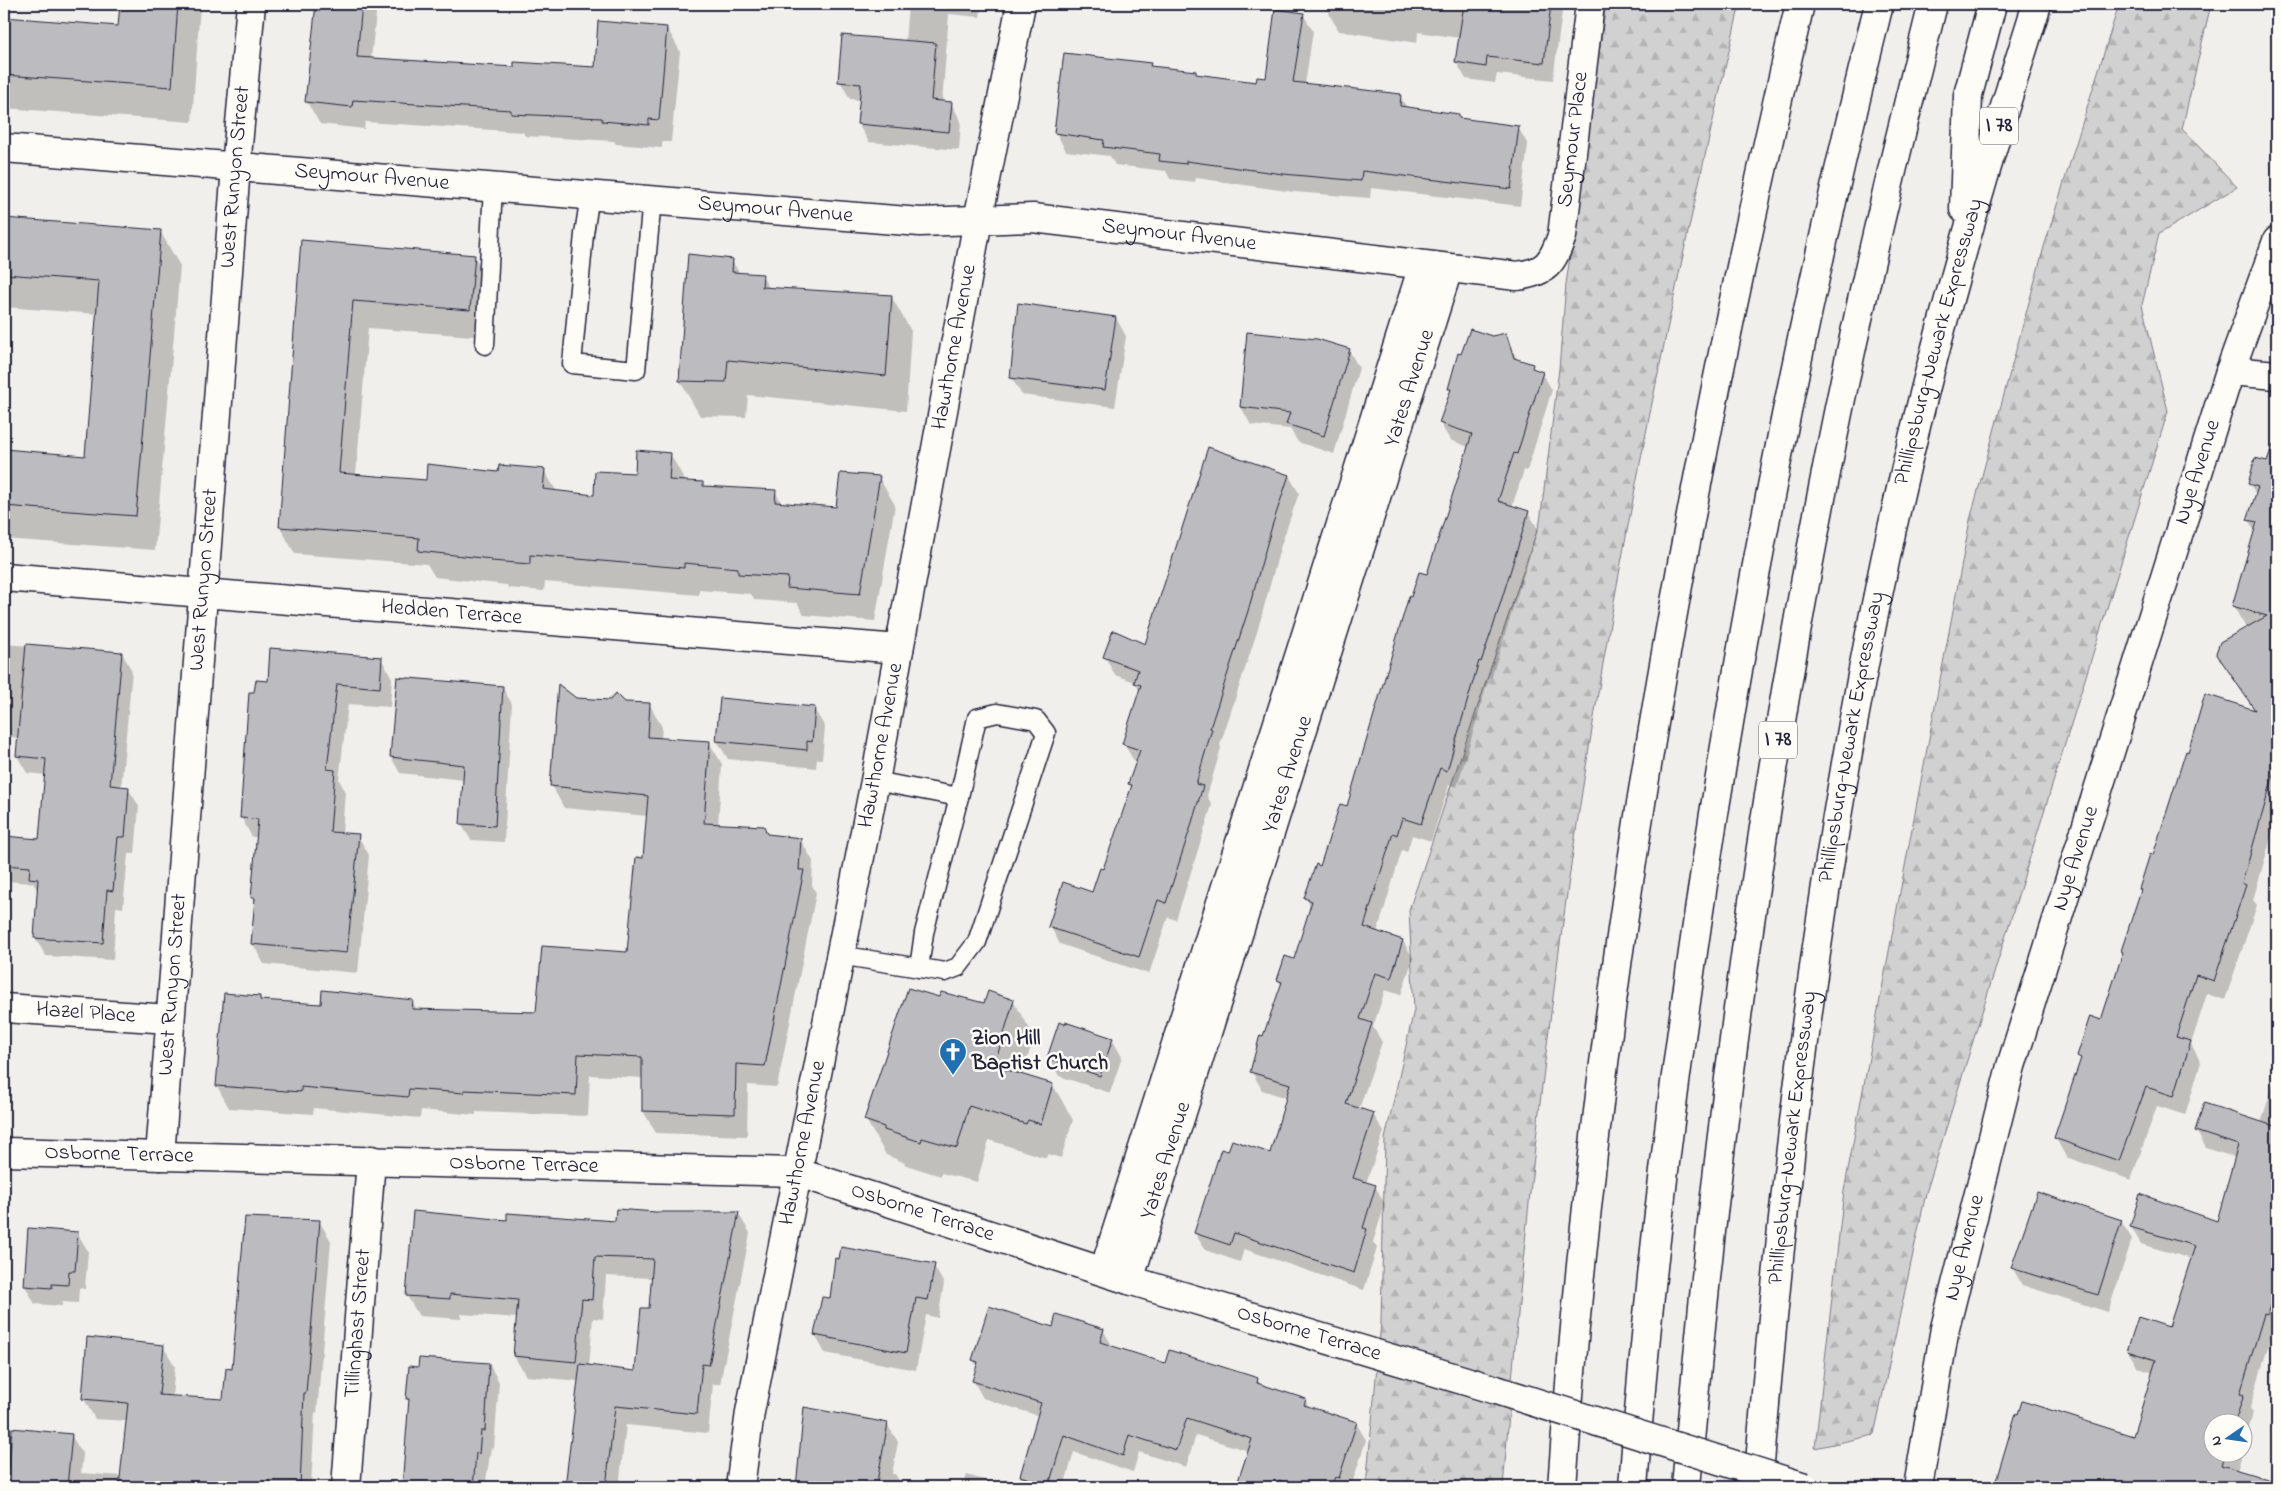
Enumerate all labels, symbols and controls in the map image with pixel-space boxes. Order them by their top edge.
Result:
street label: Seymour Place [1550,70,1598,209]
street label: West Runyon Street [212,84,259,269]
road number: I 78 [1980,108,2018,144]
street label: Seymour Avenue [293,156,451,200]
street label: Seymour Avenue [697,188,854,233]
street label: Phillipsburg-Newark Expressway [1886,195,1994,489]
street label: Seymour Avenue [1100,210,1258,261]
street label: Hawthorne Avenue [924,262,986,432]
street label: Yates Avenue [1377,325,1444,451]
street label: Nye Avenue [2167,416,2230,529]
street label: West Runyon Street [181,487,227,672]
street label: Phillipsburg-Newark Expressway [1811,589,1895,885]
street label: Hedden Terrace [380,591,523,635]
street label: Hawthorne Avenue [850,660,912,831]
street label: Yates Avenue [1255,712,1322,837]
road number: I 78 [1759,722,1797,758]
street label: Nye Avenue [2045,802,2108,915]
street label: West Runyon Street [150,892,196,1077]
street label: Phillipsburg-Newark Expressway [1760,989,1828,1286]
street label: Hazel Place [35,994,137,1033]
place label: Zion Hill Baptist Church [971,1023,1108,1080]
church icon: Zion Hill Baptist Church [938,1037,968,1076]
street label: Hawthorne Avenue [771,1058,835,1228]
street label: Yates Avenue [1133,1098,1200,1224]
street label: Osborne Terrace [44,1137,194,1173]
street label: Osborne Terrace [449,1147,599,1183]
street label: Osborne Terrace [846,1175,998,1251]
street label: Nye Avenue [1936,1191,1994,1304]
street label: Tillinghast Street [337,1247,380,1399]
street label: Osborne Terrace [1233,1297,1385,1371]
north arrow [2204,1414,2254,1464]
text: N [2206,1434,2228,1448]

